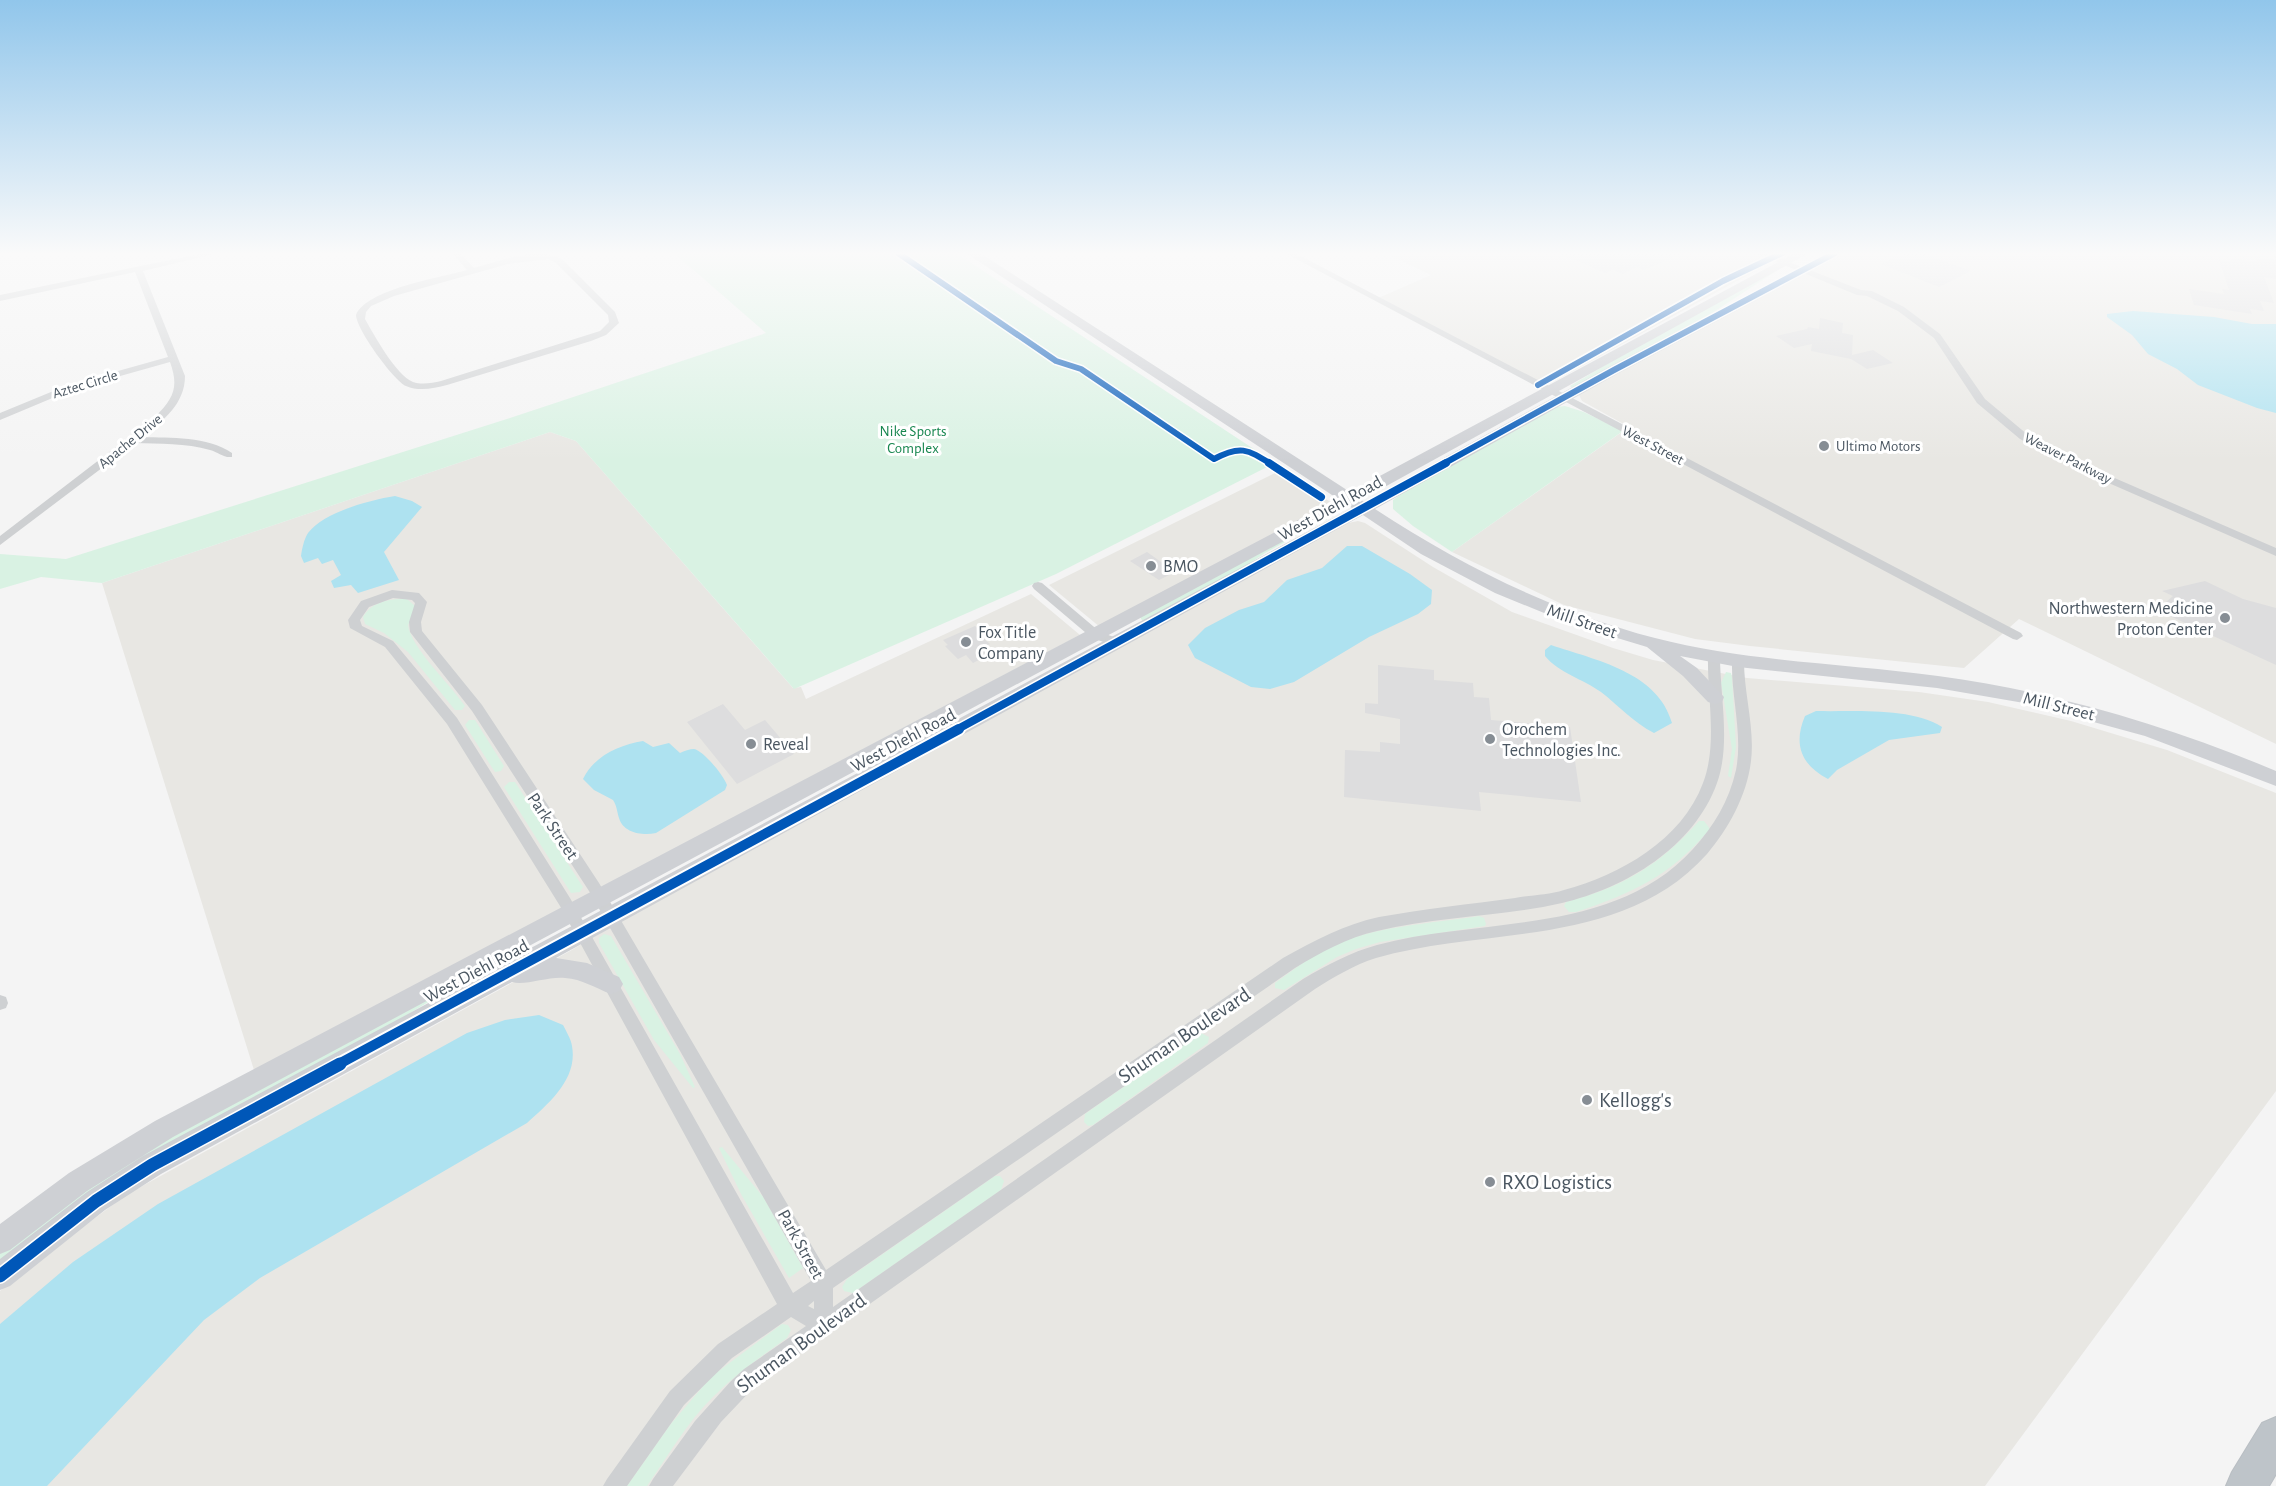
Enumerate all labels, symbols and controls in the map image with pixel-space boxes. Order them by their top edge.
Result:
street label: Aztec Circle [51,367,120,401]
street label: Apache Drive [96,411,165,471]
street label: West Street [1619,423,1686,468]
park label: Nike Sports Complex [880,424,946,456]
street label: Weaver Parkway [2022,430,2114,487]
marker: Ultimo Motors [1817,439,1831,453]
place label: Ultimo Motors [1836,439,1920,454]
street label: West Diehl Road [1275,473,1385,545]
place label: BMO [1163,558,1198,576]
marker: BMO [1144,559,1158,573]
place label: Northwestern Medicine Proton Center [2048,600,2213,639]
street label: Mill Street [1544,602,1619,642]
marker: Northwestern Medicine Proton Center [2218,611,2232,625]
place label: Fox Title Company [978,624,1044,663]
marker: Fox Title Company [959,635,973,649]
street label: Mill Street [2021,689,2096,725]
street label: West Diehl Road [848,706,959,776]
place label: Orochem Technologies Inc. [1502,721,1621,760]
marker: Orochem Technologies Inc. [1483,732,1497,746]
place label: Reveal [763,736,809,754]
marker: Reveal [744,737,758,751]
street label: Park Street [523,790,581,863]
street label: West Diehl Road [421,937,532,1007]
street label: Shuman Boulevard [1114,983,1254,1087]
place label: Kellogg's [1599,1090,1672,1111]
marker: Kellogg's [1580,1093,1594,1107]
place label: RXO Logistics [1502,1172,1612,1193]
marker: RXO Logistics [1483,1175,1497,1189]
street label: Park Street [774,1207,827,1282]
street label: Shuman Boulevard [733,1289,870,1397]

